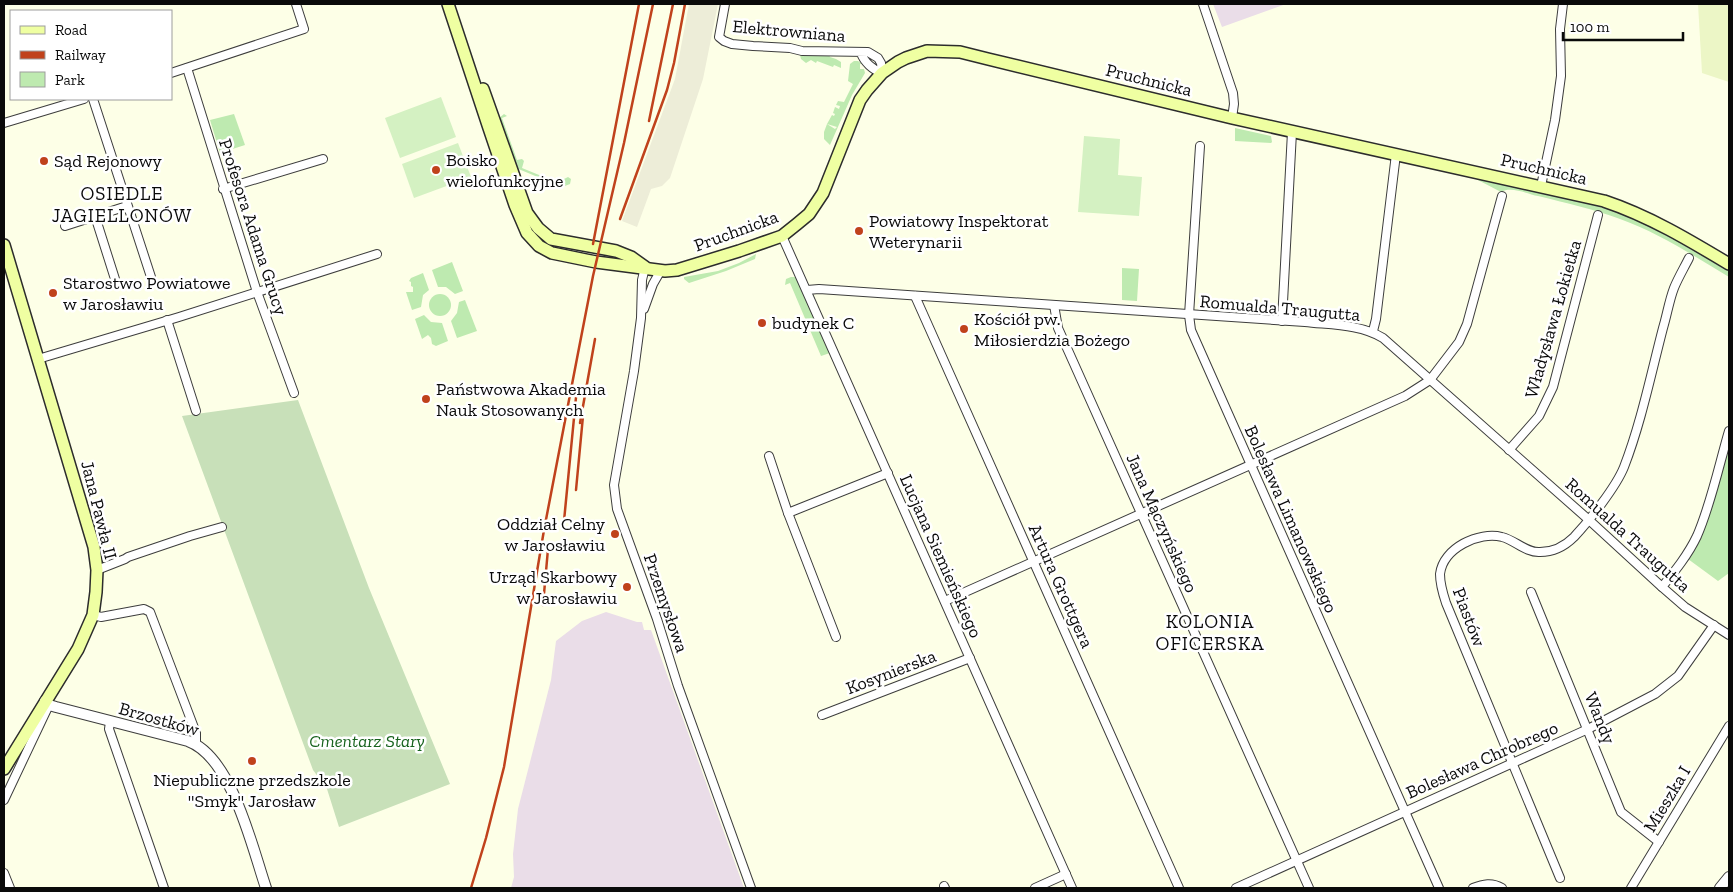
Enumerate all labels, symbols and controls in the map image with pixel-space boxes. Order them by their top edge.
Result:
legend [10,10,172,100]
scale bar [1563,10,1683,42]
street label: Elektrowniana [732,15,847,47]
text: 100 m [1570,18,1609,36]
text: Road [55,21,88,39]
text: Railway [55,46,106,64]
street label: Pruchnicka [1104,59,1195,101]
text: Park [55,71,85,89]
street label: Profesora Adama Grucy [214,136,292,319]
street label: Pruchnicka [1499,148,1590,190]
place label: Boisko wielofunkcyjne [446,149,563,192]
place label: Sąd Rejonowy [54,150,163,172]
marker: Sąd Rejonowy [38,155,50,167]
marker: Boisko wielofunkcyjne [430,164,442,176]
district label: OSIEDLE JAGIELLONÓW [52,182,192,227]
street label: Pruchnicka [691,205,781,256]
place label: Powiatowy Inspektorat Weterynarii [869,210,1049,253]
marker: Powiatowy Inspektorat Weterynarii [853,225,865,237]
street label: Władysława Łokietka [1520,237,1586,401]
place label: Starostwo Powiatowe w Jarosławiu [63,272,231,315]
marker: Starostwo Powiatowe w Jarosławiu [47,287,59,299]
street label: Romualda Traugutta [1199,290,1361,326]
place label: Kościół pw. Miłosierdzia Bożego [974,308,1130,351]
place label: budynek C [771,312,854,334]
marker: budynek C [756,317,768,329]
marker: Kościół pw. Miłosierdzia Bożego [958,323,970,335]
place label: Państwowa Akademia Nauk Stosowanych [436,378,606,421]
marker: Państwowa Akademia Nauk Stosowanych [420,393,432,405]
street label: Bolesława Limanowskiego [1240,422,1342,616]
street label: Jana Mączyńskiego [1121,450,1203,596]
street label: Jana Pawła II [76,458,122,562]
street label: Lucjana Siemieńskiego [895,471,987,641]
street label: Romualda Traugutta [1561,473,1695,597]
place label: Oddział Celny w Jarosławiu [497,513,606,556]
street label: Artura Grottgera [1024,521,1098,652]
marker: Oddział Celny w Jarosławiu [609,528,621,540]
street label: Przemysłowa [639,551,693,656]
place label: Urząd Skarbowy w Jarosławiu [489,566,618,609]
marker: Urząd Skarbowy w Jarosławiu [621,581,633,593]
street label: Piastów [1448,584,1490,650]
district label: KOLONIA OFICERSKA [1156,610,1264,655]
street label: Kosynierska [843,645,939,699]
street label: Wandy [1580,689,1621,748]
street label: Brzostków [116,697,202,741]
street label: Bolesława Chrobrego [1402,717,1562,803]
park label: Cmentarz Stary [309,730,425,752]
marker: Niepubliczne przedszkole "Smyk" Jarosław [246,755,258,767]
street label: Mieszka I [1639,762,1695,836]
place label: Niepubliczne przedszkole "Smyk" Jarosław [153,769,351,812]

